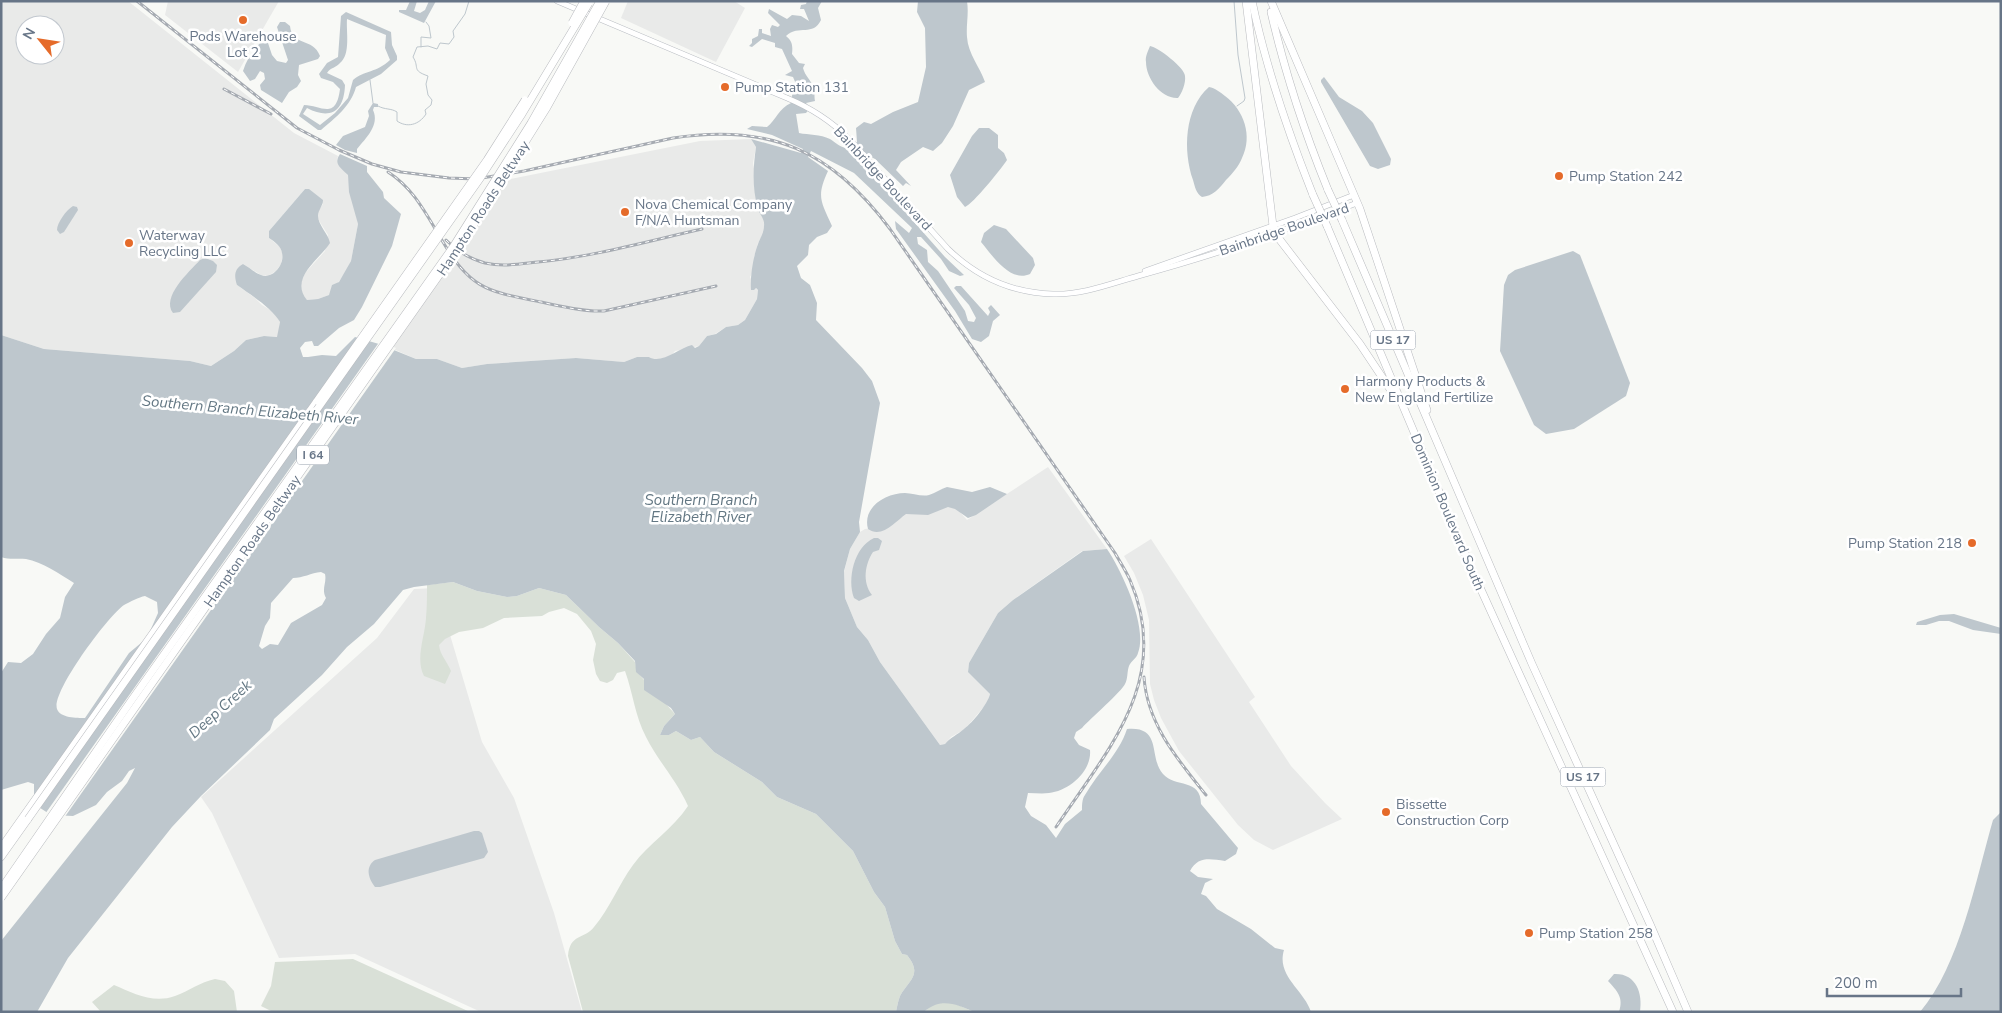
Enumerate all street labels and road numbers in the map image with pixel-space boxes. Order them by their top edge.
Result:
street label: Bainbridge Boulevard [829,122,936,235]
street label: Hampton Roads Beltway [433,136,535,279]
street label: Bainbridge Boulevard [1217,198,1352,261]
road number: US 17 [1370,330,1416,350]
street label: Dominion Boulevard South [1406,431,1489,594]
road number: I 64 [297,446,329,464]
street label: Hampton Roads Beltway [200,471,306,611]
road number: US 17 [1560,768,1606,786]

